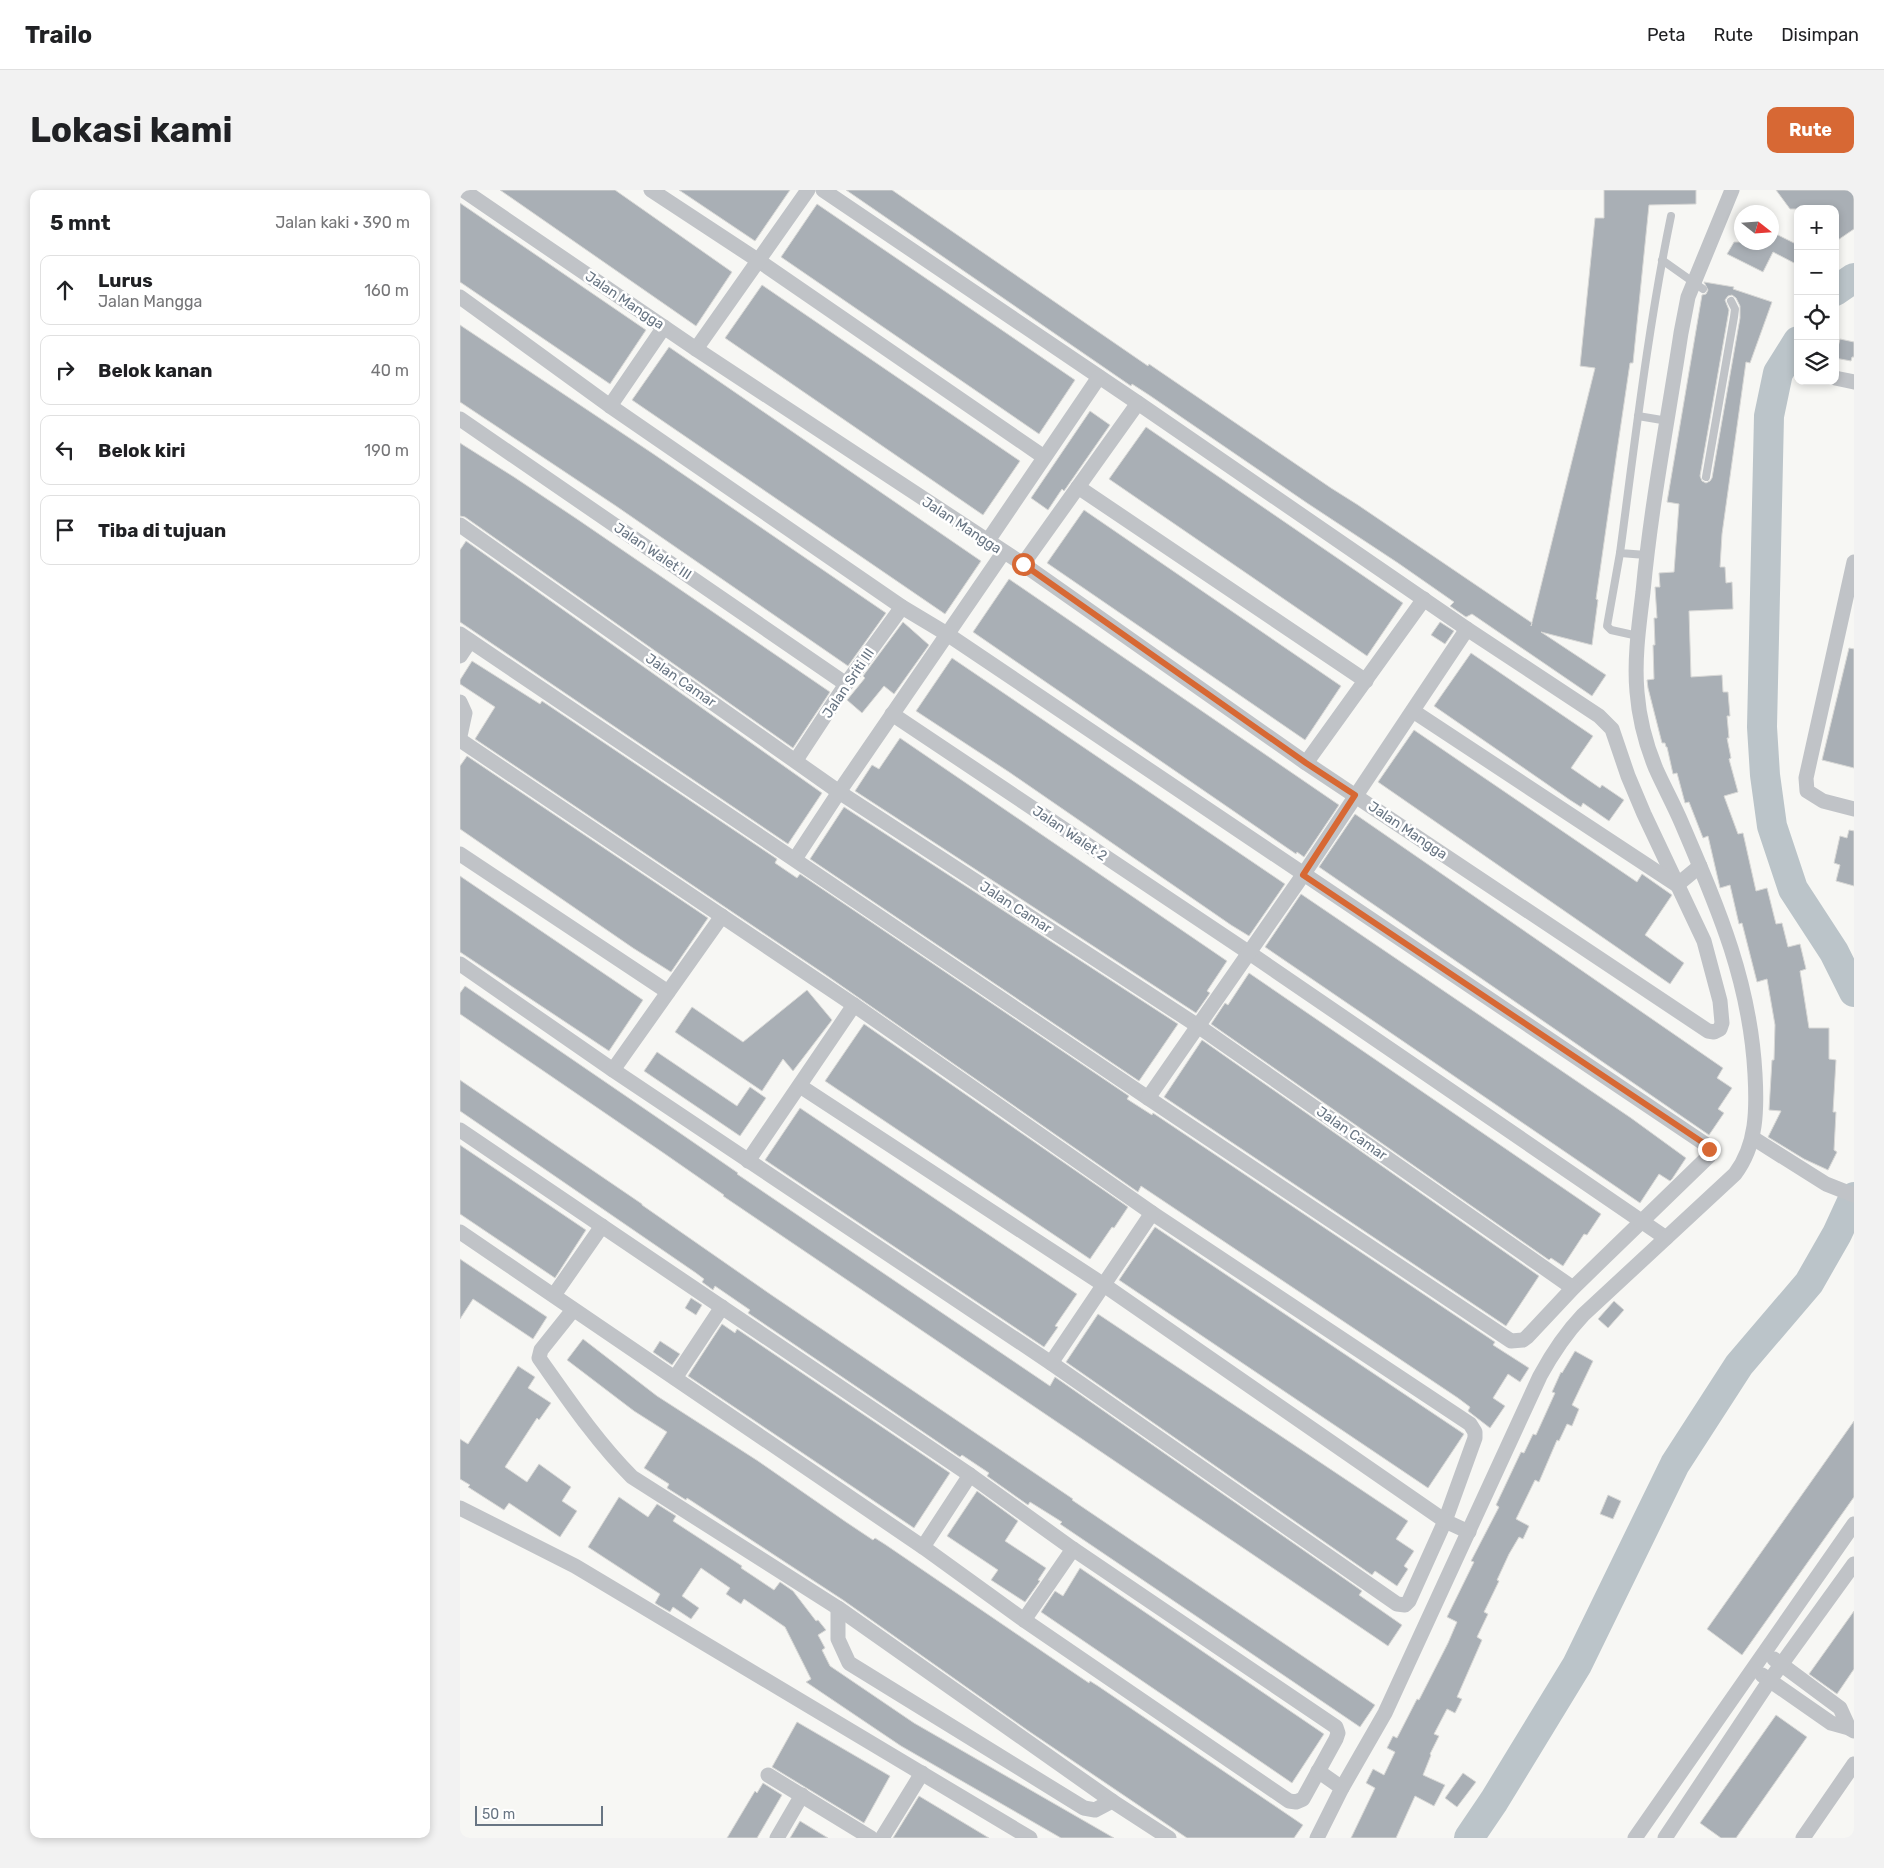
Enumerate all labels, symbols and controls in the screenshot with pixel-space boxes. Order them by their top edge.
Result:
text: Trailo [25,21,92,49]
text: Peta [1647,24,1685,46]
text: Rute [1713,24,1753,46]
text: Disimpan [1781,24,1859,46]
button: Rute [1767,107,1854,153]
text: Lokasi kami [30,109,233,151]
north arrow [1734,205,1779,250]
map controls [1794,205,1839,385]
button: + [1794,205,1839,250]
text: 5 mnt [50,210,110,235]
text: Jalan kaki · 390 m [275,213,410,232]
button: − [1794,250,1839,295]
street label: Jalan Mangga [582,268,667,333]
text: Lurus [98,269,153,292]
icon: ahead [51,276,79,304]
text: 160 m [364,281,409,300]
text: Jalan Mangga [98,292,202,311]
button: locate [1794,295,1839,340]
button: layers [1794,340,1839,385]
icon: right [51,356,79,384]
text: Belok kanan [98,359,213,382]
text: 40 m [371,361,409,380]
icon: left [51,436,79,464]
text: Belok kiri [98,439,185,462]
text: 190 m [364,441,409,460]
street label: Jalan Mangga [919,493,1005,557]
icon: arrive [51,516,79,544]
text: Tiba di tujuan [98,519,226,542]
street label: Jalan Walet III [611,519,695,584]
route start [1012,553,1035,576]
street label: Jalan Sriti III [819,645,878,722]
street label: Jalan Camar [642,650,720,711]
street label: Jalan Mangga [1365,798,1450,863]
street label: Jalan Walet 2 [1029,802,1110,865]
street label: Jalan Camar [977,878,1055,937]
street label: Jalan Camar [1313,1103,1391,1164]
route end [1698,1138,1721,1161]
scale bar [475,1803,602,1826]
text: 50 m [482,1806,515,1823]

